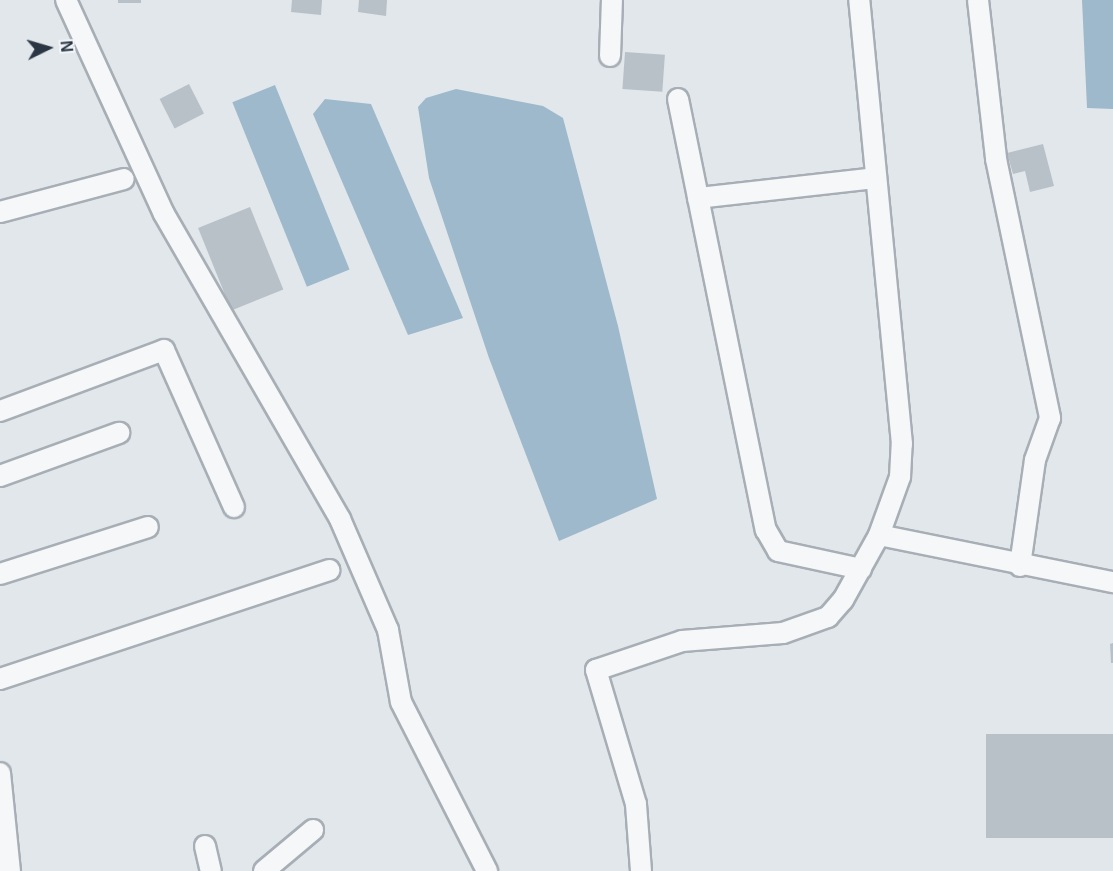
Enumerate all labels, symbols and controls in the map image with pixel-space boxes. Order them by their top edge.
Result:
north arrow [18,18,78,78]
text: N [57,40,75,53]

